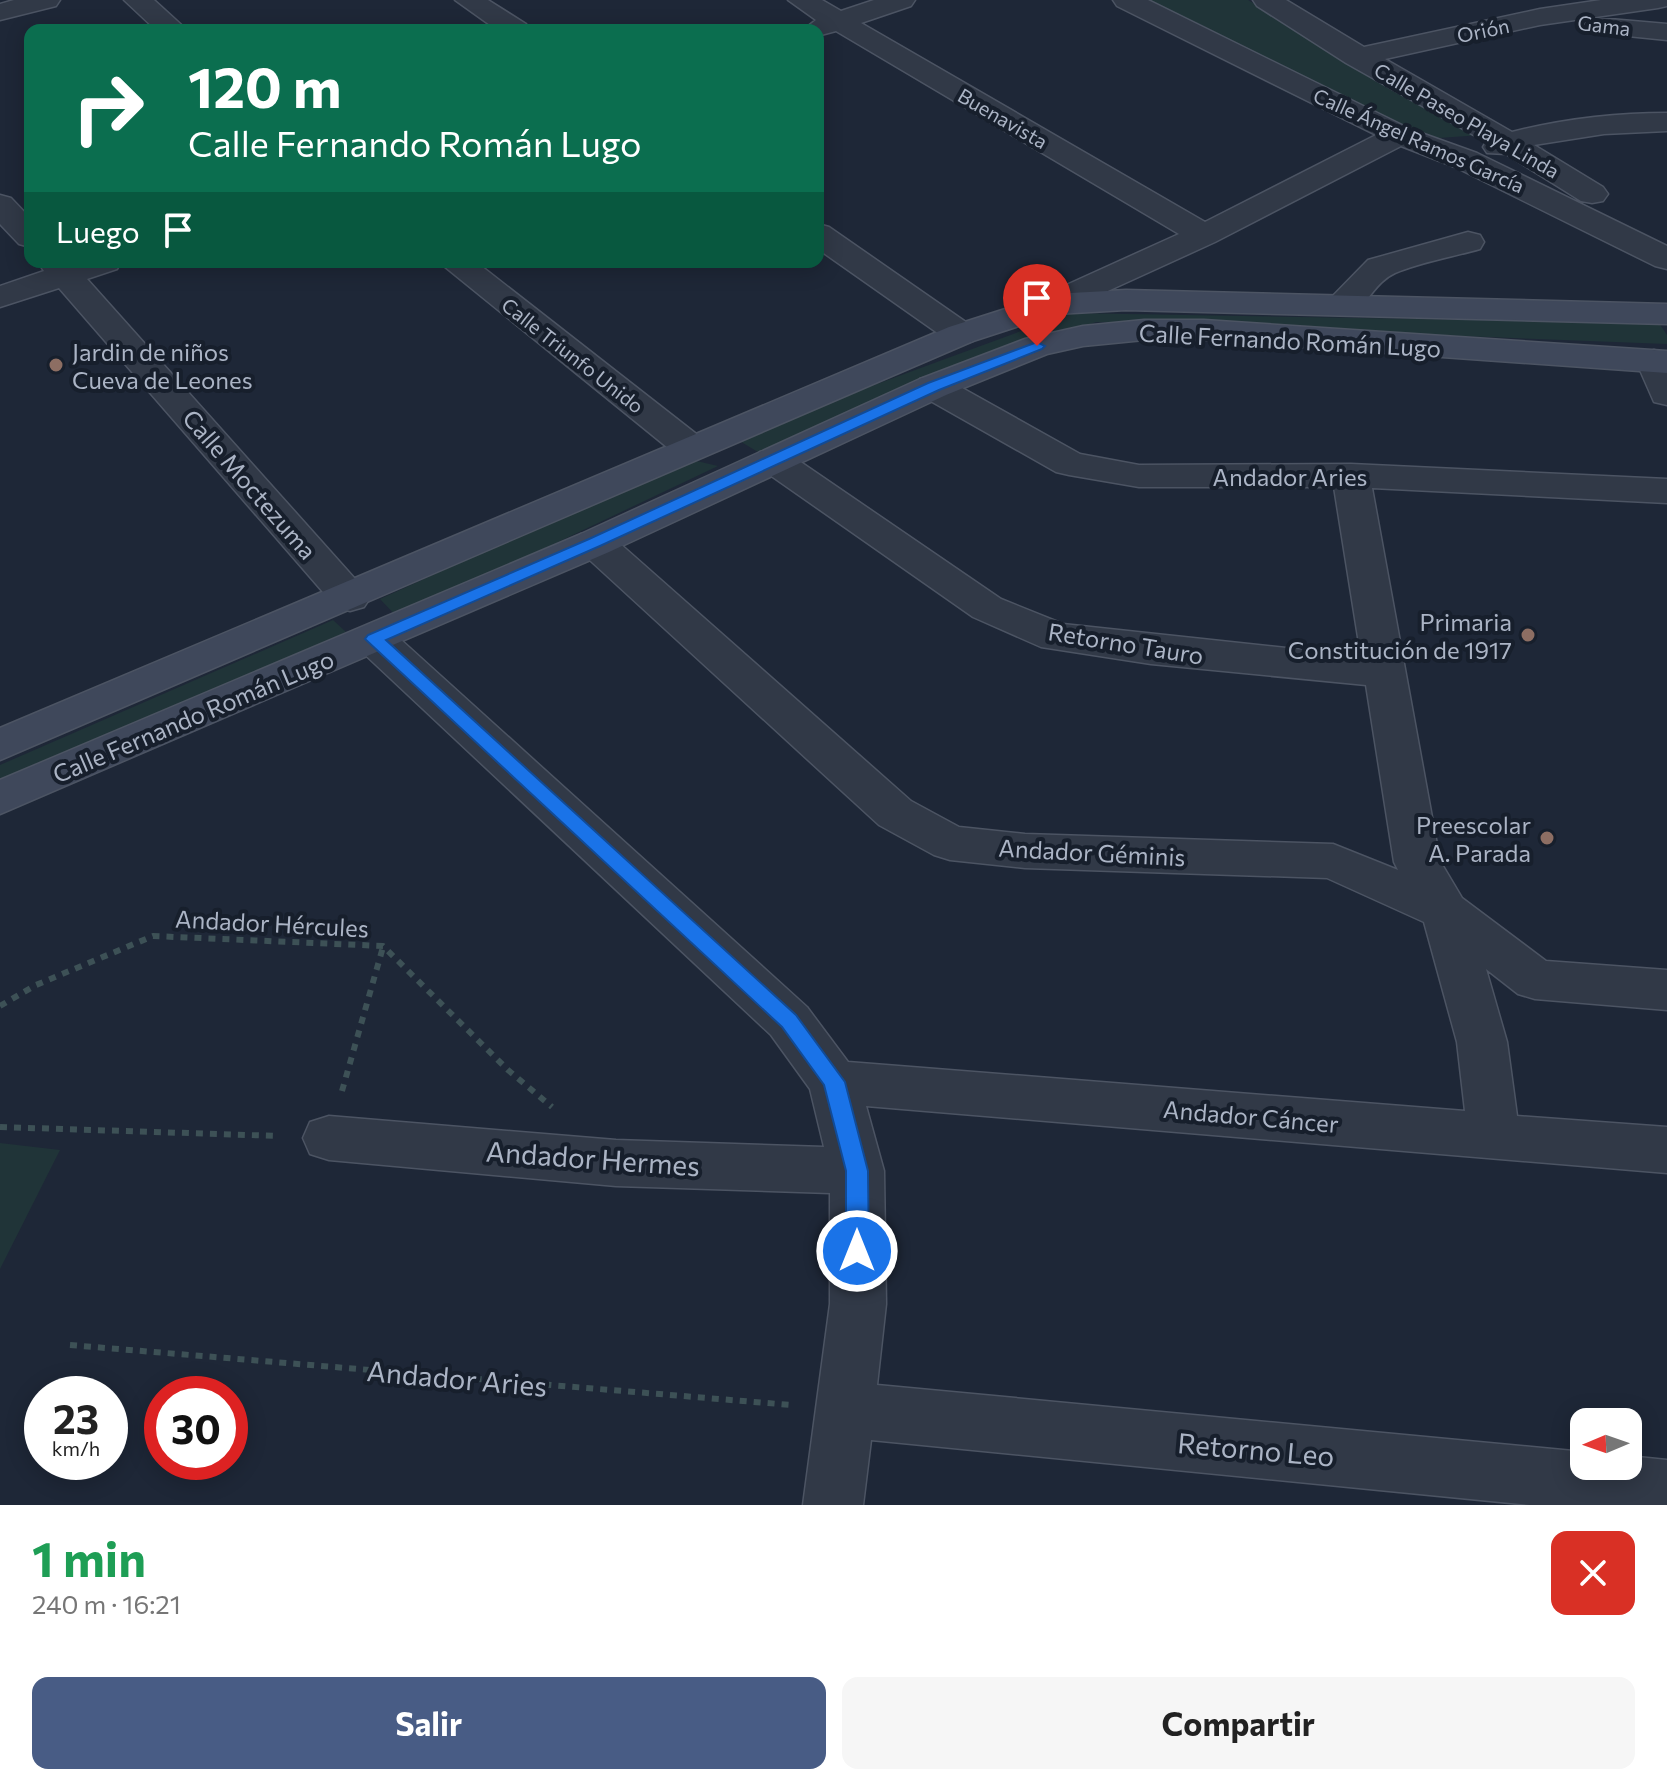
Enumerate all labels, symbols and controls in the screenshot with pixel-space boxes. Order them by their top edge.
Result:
street label: Gama [1576,10,1632,40]
street label: Orión [1455,13,1511,47]
text: 120 m [188,51,342,120]
icon: right [56,56,160,160]
street label: Calle Paseo Playa Linda [1370,57,1564,183]
street label: Buenavista [954,83,1052,153]
street label: Calle Ángel Ramos García [1310,83,1528,197]
text: Calle Fernando Román Lugo [188,120,642,164]
icon: arrive [156,208,200,252]
text: Luego [56,212,140,249]
pin [1003,264,1071,346]
icon: arrive [1015,276,1059,320]
street label: Calle Triunfo Unido [497,292,649,418]
street label: Calle Fernando Román Lugo [1138,318,1442,362]
place label: Jardin de niños Cueva de Leones [72,337,253,394]
marker: Jardin de niños Cueva de Leones [47,356,65,374]
street label: Calle Moctezuma [177,403,323,565]
street label: Andador Aries [1212,462,1368,491]
place label: Primaria Constitución de 1917 [1288,607,1512,664]
street label: Retorno Tauro [1046,616,1206,670]
marker: Primaria Constitución de 1917 [1519,626,1537,644]
street label: Calle Fernando Román Lugo [48,644,338,788]
place label: Preescolar A. Parada [1416,810,1531,867]
marker: Preescolar A. Parada [1538,829,1556,847]
street label: Andador Géminis [998,833,1186,871]
street label: Andador Hércules [174,903,370,943]
street label: Andador Cáncer [1162,1094,1340,1138]
street label: Andador Hermes [485,1134,701,1182]
position arrow [815,1209,899,1293]
street label: Andador Aries [365,1353,549,1403]
speed limit sign: 30 [144,1376,248,1480]
text: 23 [53,1393,99,1442]
north arrow [1570,1408,1642,1480]
map controls [1570,1408,1642,1480]
street label: Retorno Leo [1176,1425,1336,1473]
text: km/h [52,1436,100,1460]
text: 1 min [32,1528,146,1587]
button: close [1551,1531,1635,1615]
text: 240 m · 16:21 [32,1588,181,1619]
button: Salir [32,1677,826,1769]
button: Compartir [842,1677,1635,1769]

